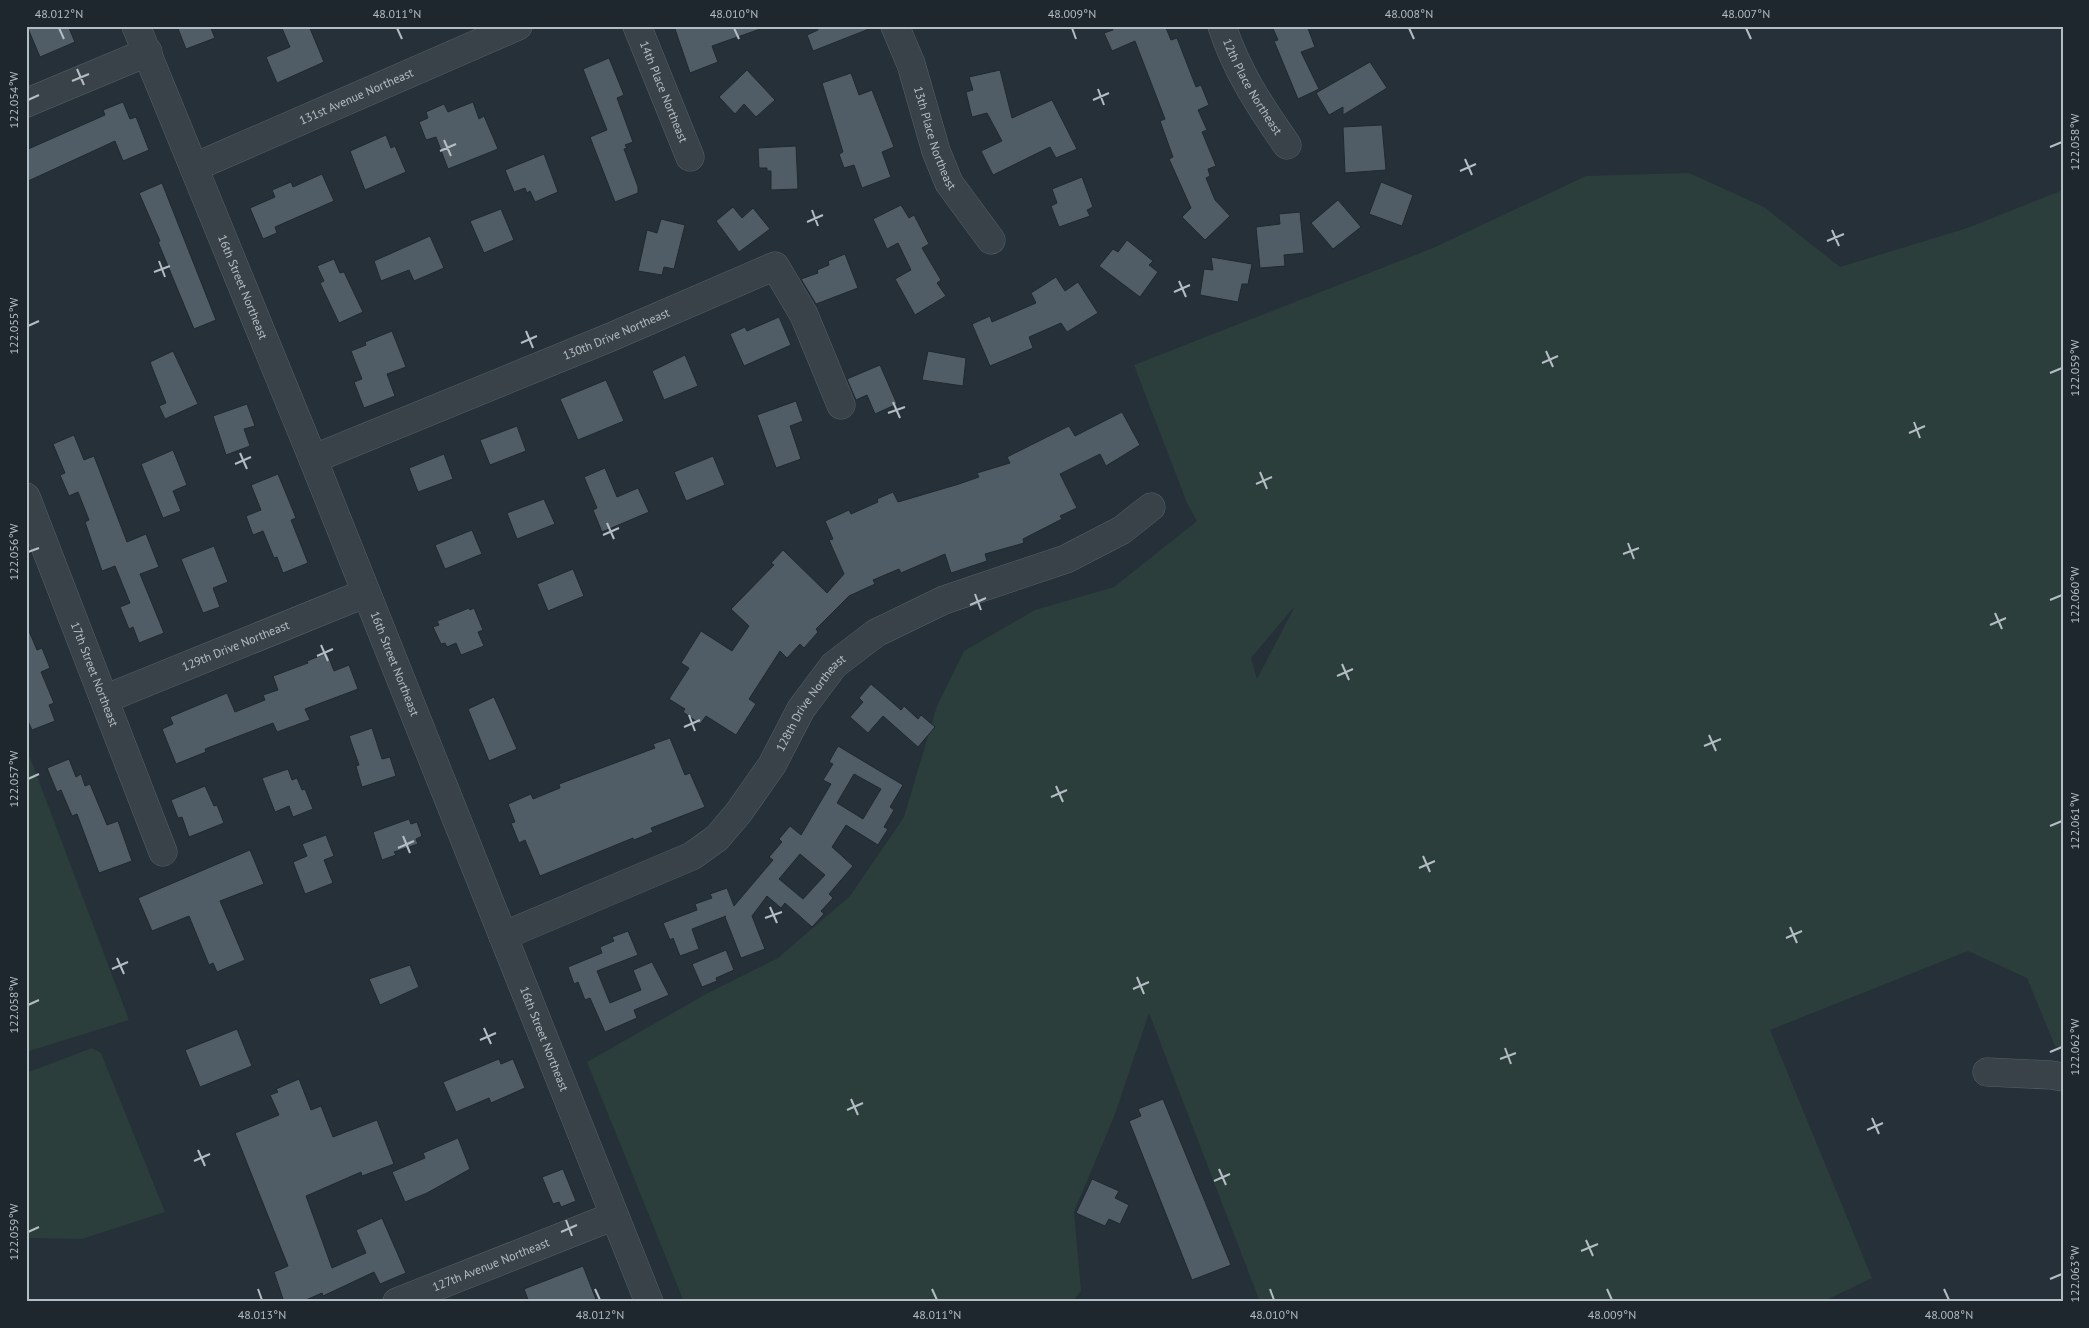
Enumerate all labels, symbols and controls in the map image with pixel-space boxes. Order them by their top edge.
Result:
text: 48.012°N [35,6,83,21]
text: 48.011°N [373,6,421,21]
text: 48.010°N [710,6,758,21]
text: 48.009°N [1048,6,1096,21]
text: 48.008°N [1385,6,1433,21]
text: 48.007°N [1722,6,1770,21]
street label: 12th Place Northeast [1220,36,1286,138]
street label: 14th Place Northeast [637,39,691,145]
street label: 131st Avenue Northeast [297,65,416,128]
text: 122.054°W [6,72,21,128]
street label: 13th Place Northeast [911,84,960,193]
text: 122.058°W [2067,114,2082,170]
street label: 16th Street Northeast [215,232,271,341]
text: 122.055°W [6,298,21,354]
street label: 130th Drive Northeast [561,305,672,363]
text: 122.059°W [2067,340,2082,396]
text: 122.056°W [6,524,21,580]
text: 122.060°W [2067,567,2082,623]
street label: 16th Street Northeast [367,609,423,718]
street label: 129th Drive Northeast [180,617,291,674]
street label: 17th Street Northeast [68,619,122,729]
street label: 128th Drive Northeast [772,651,848,754]
text: 122.057°W [6,751,21,807]
text: 122.061°W [2067,793,2082,849]
text: 122.058°W [6,977,21,1033]
street label: 16th Street Northeast [517,984,572,1093]
text: 122.062°W [2067,1019,2082,1075]
text: 122.059°W [6,1204,21,1260]
street label: 127th Avenue Northeast [430,1234,551,1294]
text: 122.063°W [2067,1246,2082,1302]
text: 48.013°N [238,1307,286,1322]
text: 48.012°N [576,1307,624,1322]
text: 48.011°N [913,1307,961,1322]
text: 48.010°N [1250,1307,1298,1322]
text: 48.009°N [1588,1307,1636,1322]
text: 48.008°N [1925,1307,1973,1322]

